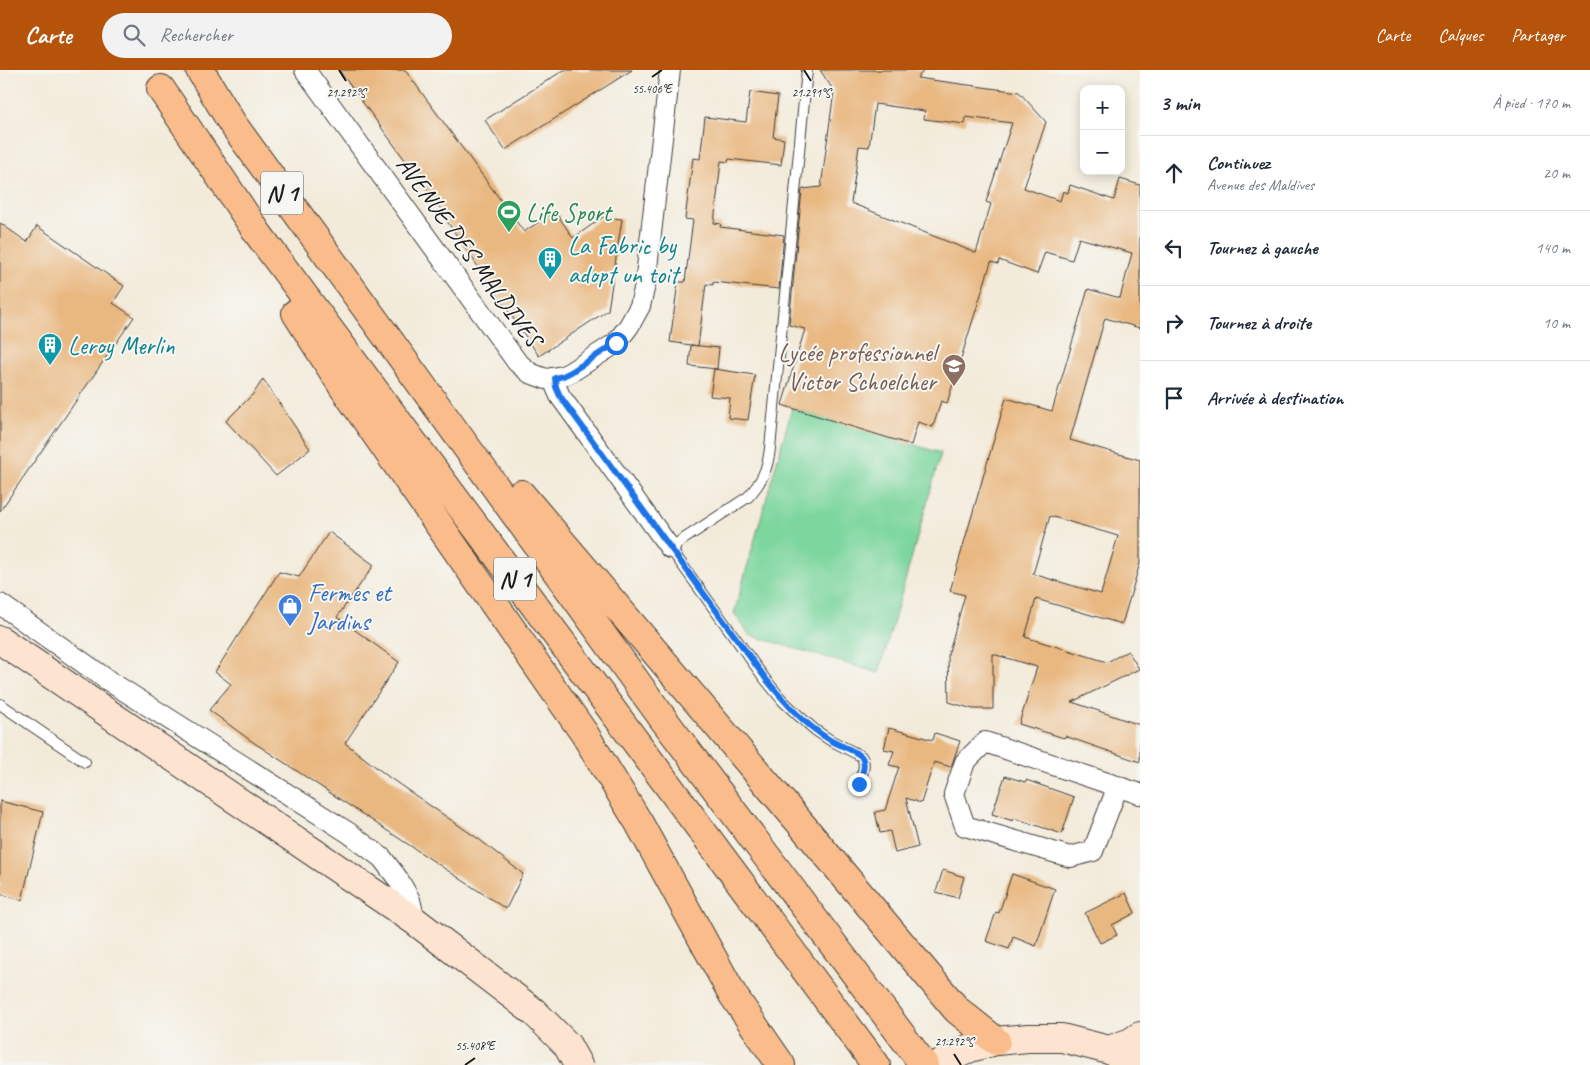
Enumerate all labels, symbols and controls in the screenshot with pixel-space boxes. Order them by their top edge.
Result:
search box [102,13,452,58]
text: Carte [25,20,72,50]
icon: search [120,21,148,49]
text: Rechercher [160,23,233,47]
text: Carte [1376,24,1410,46]
text: Calques [1438,24,1483,46]
text: Partager [1511,24,1565,46]
text: 55.406°E [632,81,673,97]
text: 21.292°S [327,85,367,101]
text: 21.291°S [792,85,832,101]
map controls [1080,85,1125,175]
button: + [1080,85,1125,130]
text: 3 min [1160,90,1200,116]
text: À pied · 170 m [1492,93,1570,113]
button: − [1080,130,1125,175]
street label: AVENUE DES MALDIVES [389,150,552,356]
text: Continuez [1207,151,1270,175]
icon: ahead [1160,159,1188,187]
text: 20 m [1543,163,1570,183]
road number: N 1 [261,172,303,214]
text: Avenue des Maldives [1207,175,1314,195]
place label: Life Sport [526,197,614,229]
sports icon: Life Sport [496,199,522,233]
place label: La Fabric by adopt un toit [568,230,682,291]
icon: left [1160,234,1188,262]
text: Tournez à gauche [1207,236,1318,260]
text: 140 m [1536,238,1570,258]
building icon: La Fabric by adopt un toit [537,246,563,280]
icon: right [1160,309,1188,337]
text: Tournez à droite [1207,311,1311,335]
text: 10 m [1543,313,1570,333]
place label: Leroy Merlin [68,330,175,362]
building icon: Leroy Merlin [37,332,63,366]
route start [605,332,628,355]
place label: Lycée professionnel Victor Schoelcher [778,337,941,398]
school or university icon: Lycée professionnel Victor Schoelcher [941,353,967,387]
icon: arrive [1160,384,1188,412]
text: Arrivée à destination [1207,386,1343,410]
road number: N 1 [494,558,536,600]
place label: Fermes et Jardins [307,577,393,638]
shop icon: Fermes et Jardins [277,593,303,627]
route end [848,773,871,796]
text: 21.292°S [935,1034,975,1050]
text: 55.408°E [455,1038,496,1054]

